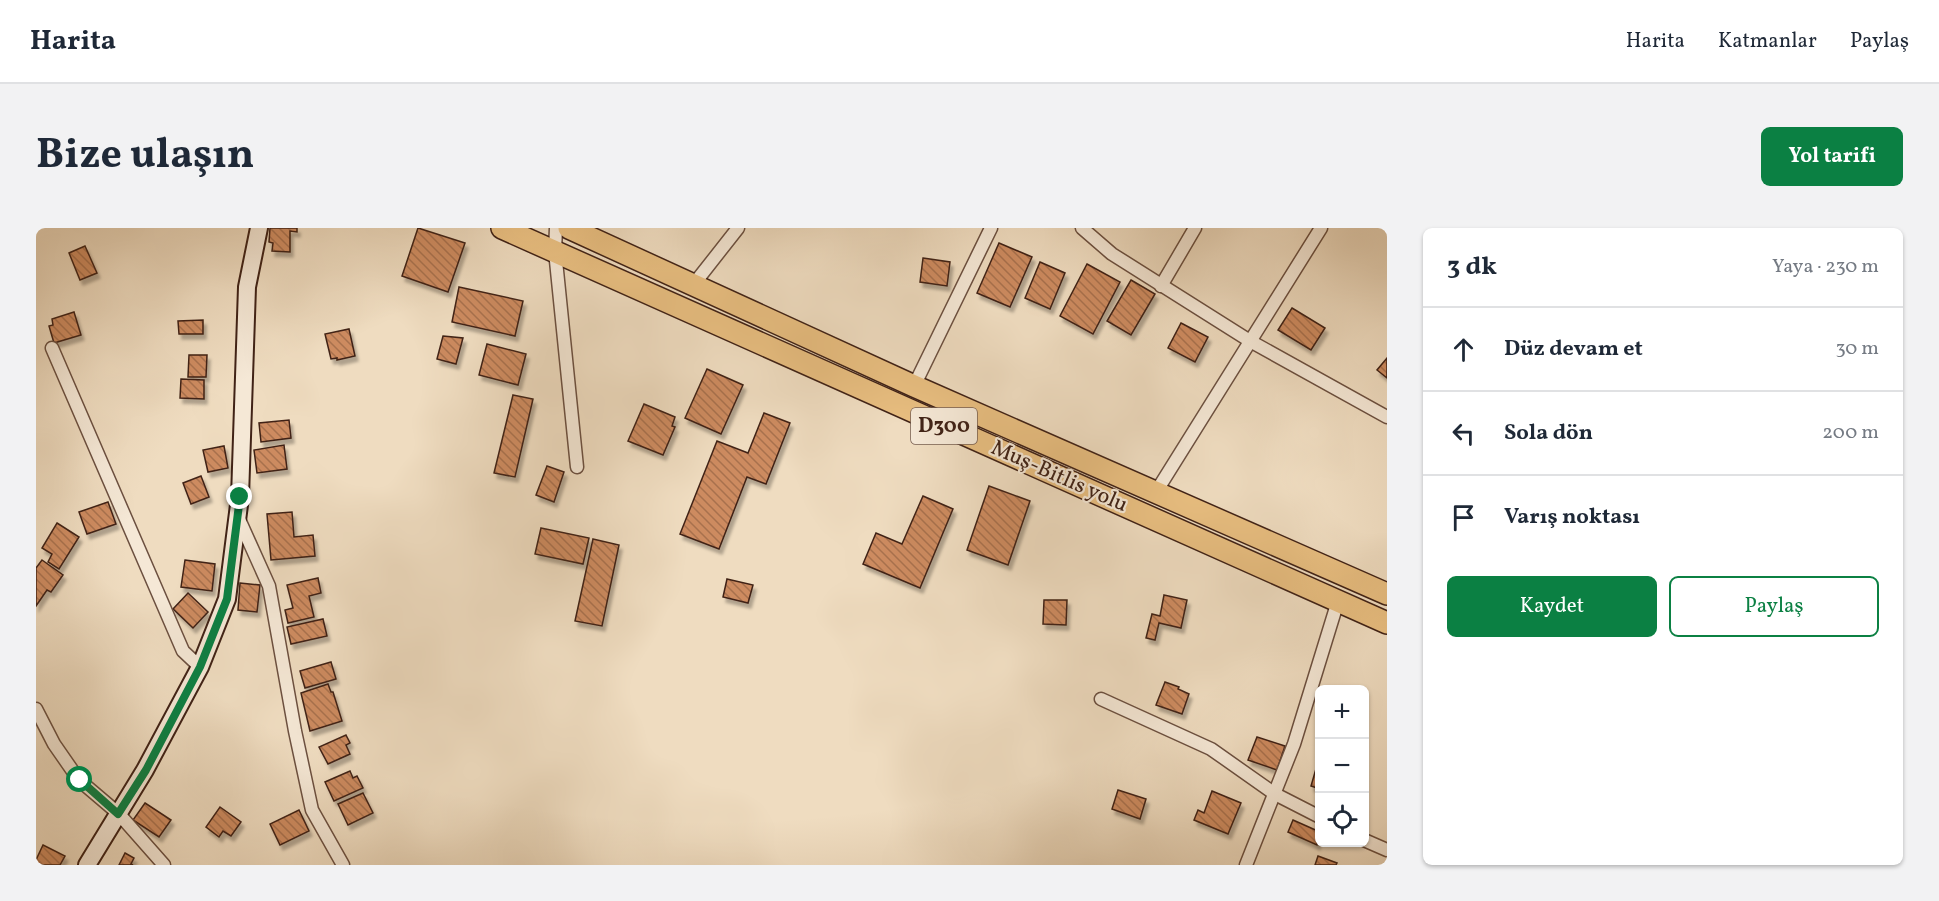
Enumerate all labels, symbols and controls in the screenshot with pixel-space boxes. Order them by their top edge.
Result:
text: Harita [30,22,116,61]
text: Harita [1626,27,1685,56]
text: Katmanlar [1718,27,1817,56]
text: Paylaş [1850,27,1909,56]
text: Bize ulaşın [36,127,255,186]
button: Yol tarifi [1761,127,1903,186]
text: 3 dk [1447,249,1497,285]
text: Yaya · 230 m [1772,253,1879,281]
icon: ahead [1447,333,1480,366]
text: Düz devam et [1504,334,1643,365]
text: 30 m [1835,335,1879,363]
road number: D300 [911,408,977,444]
icon: left [1447,417,1480,450]
text: Sola dön [1504,418,1593,449]
text: 200 m [1822,419,1879,447]
street label: Muş-Bitlis yolu [986,433,1132,521]
route end [226,483,252,509]
icon: arrive [1447,501,1480,534]
text: Varış noktası [1504,502,1640,533]
button: Kaydet [1447,576,1657,637]
button: Paylaş [1669,576,1879,637]
map controls [1315,685,1369,847]
button: + [1315,685,1369,739]
button: − [1315,739,1369,793]
route start [66,766,92,792]
button: locate [1315,793,1369,847]

